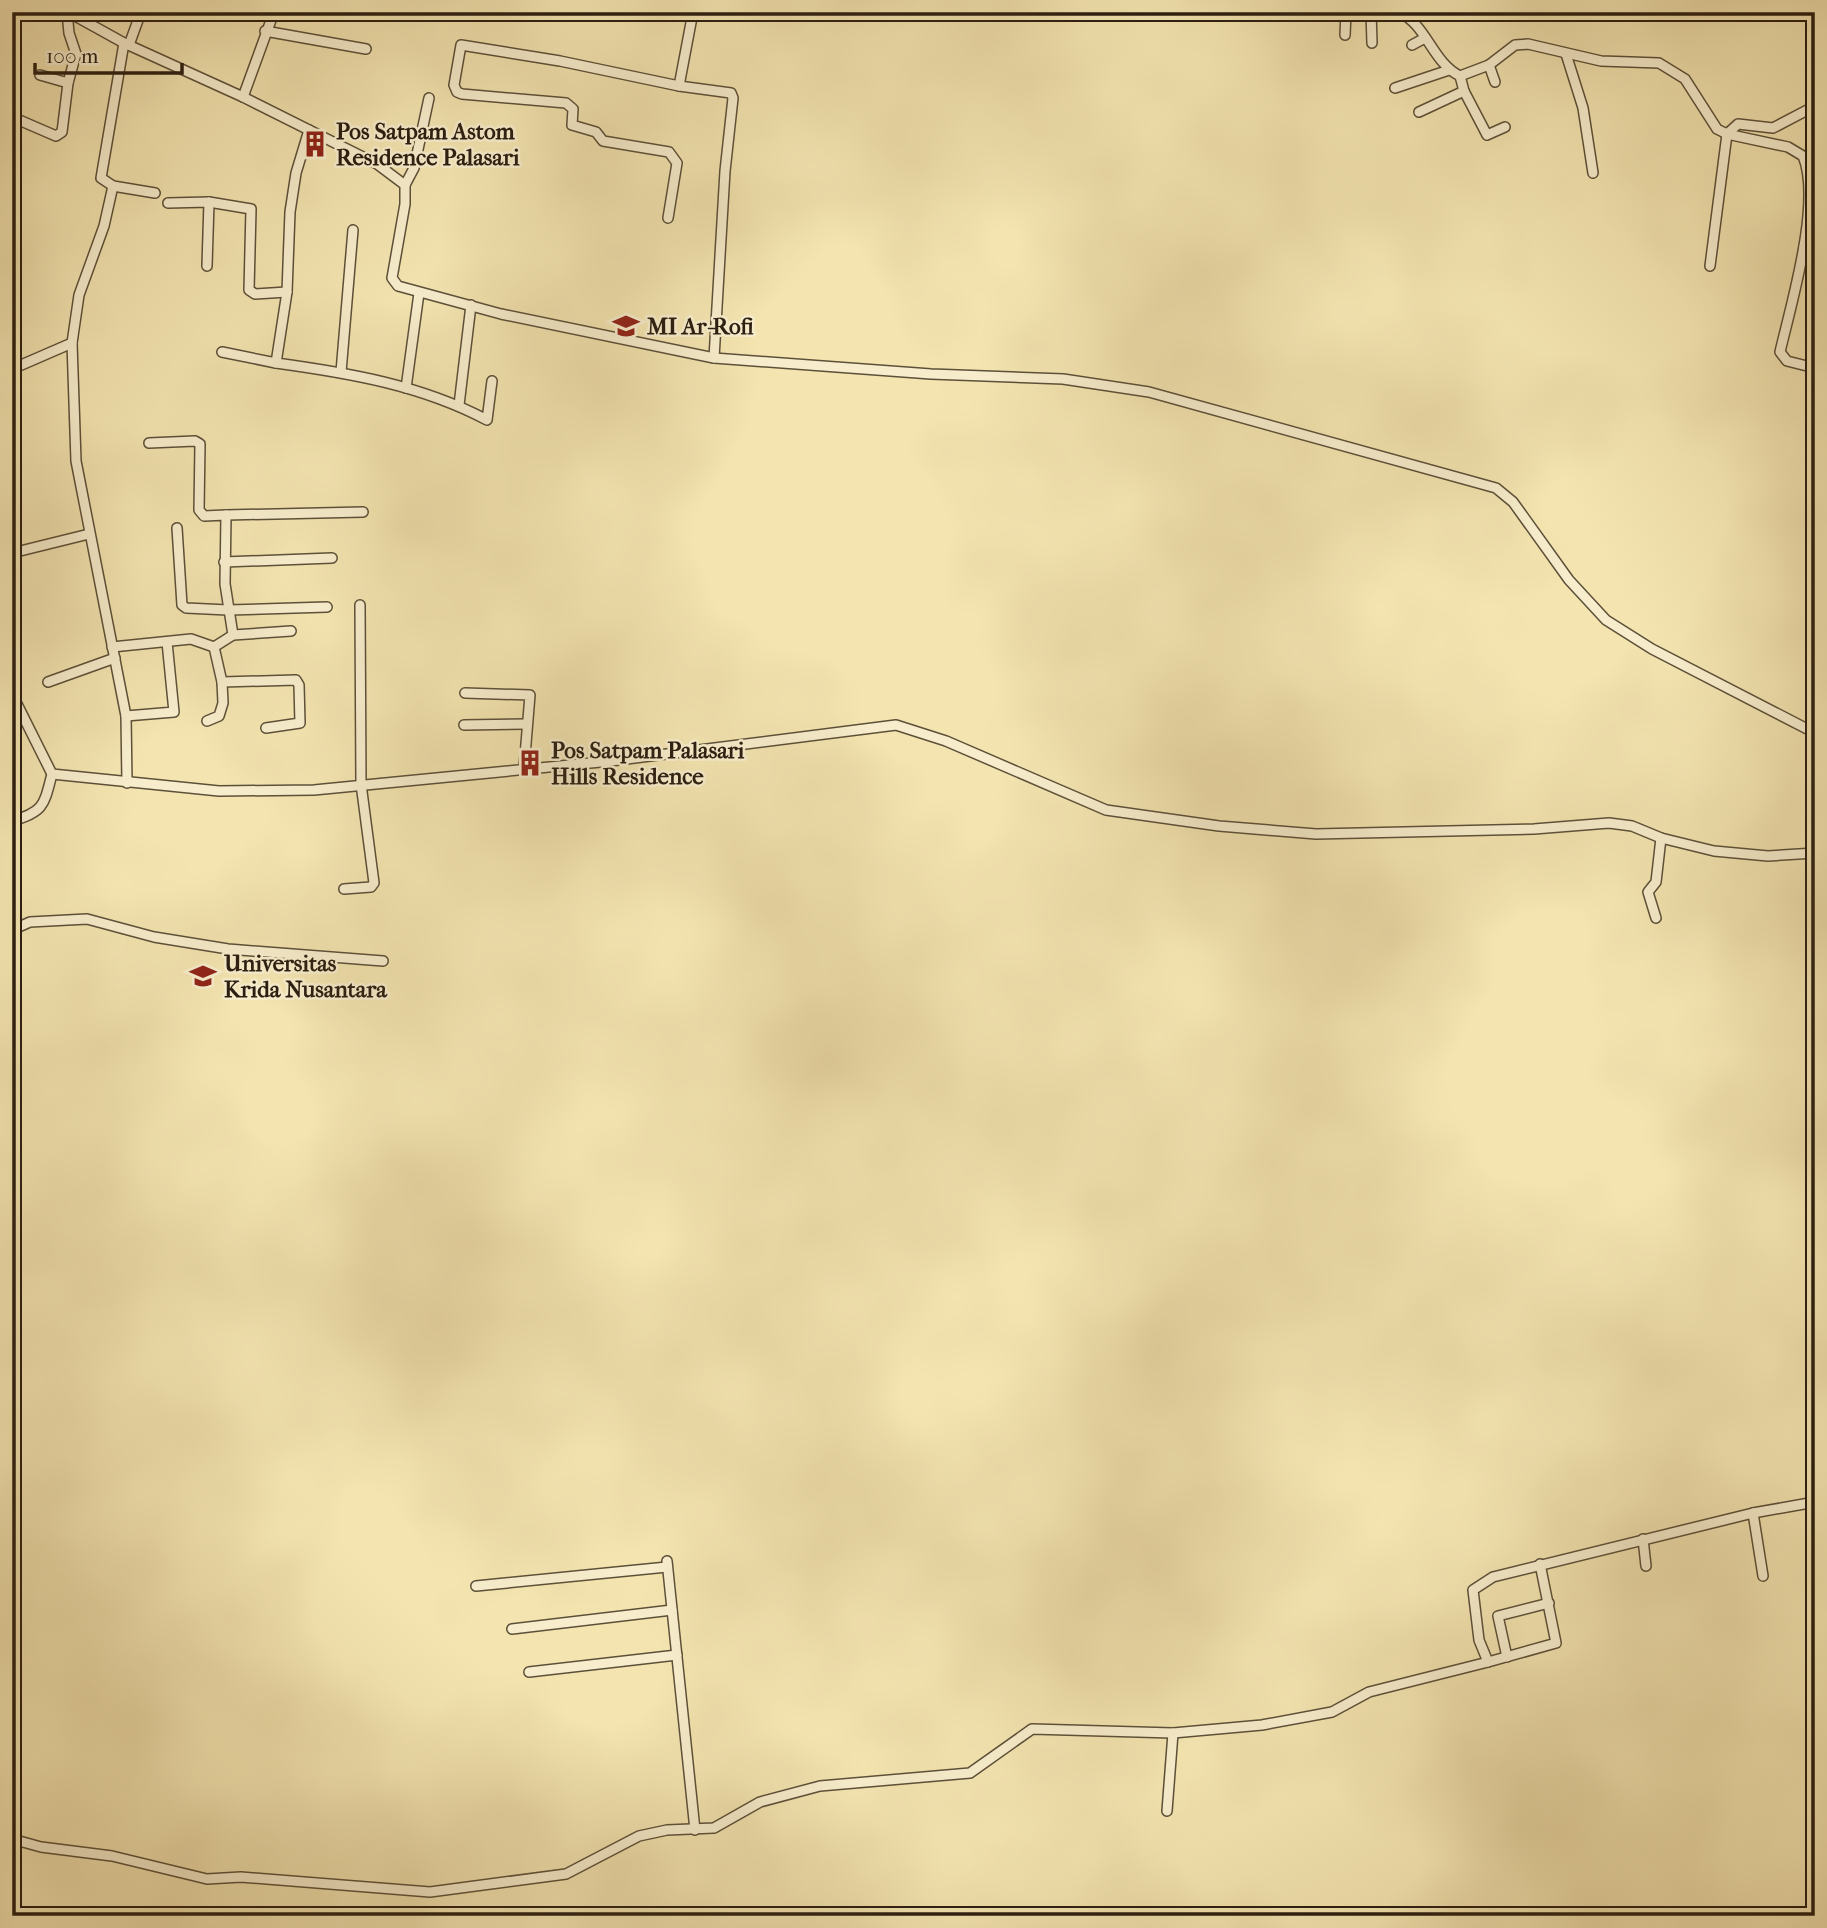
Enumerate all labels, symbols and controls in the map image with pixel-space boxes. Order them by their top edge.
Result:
scale bar [35,32,182,76]
text: 100 m [46,44,99,68]
place label: Pos Satpam Astom Residence Palasari [336,118,520,171]
building icon: Pos Satpam Astom Residence Palasari [300,129,330,159]
school or university icon: MI Ar-Rofi [611,311,641,341]
place label: MI Ar-Rofi [647,313,754,340]
place label: Pos Satpam Palasari Hills Residence [551,737,745,790]
building icon: Pos Satpam Palasari Hills Residence [515,748,545,778]
place label: Universitas Krida Nusantara [223,950,388,1003]
school or university icon: Universitas Krida Nusantara [188,961,218,991]

